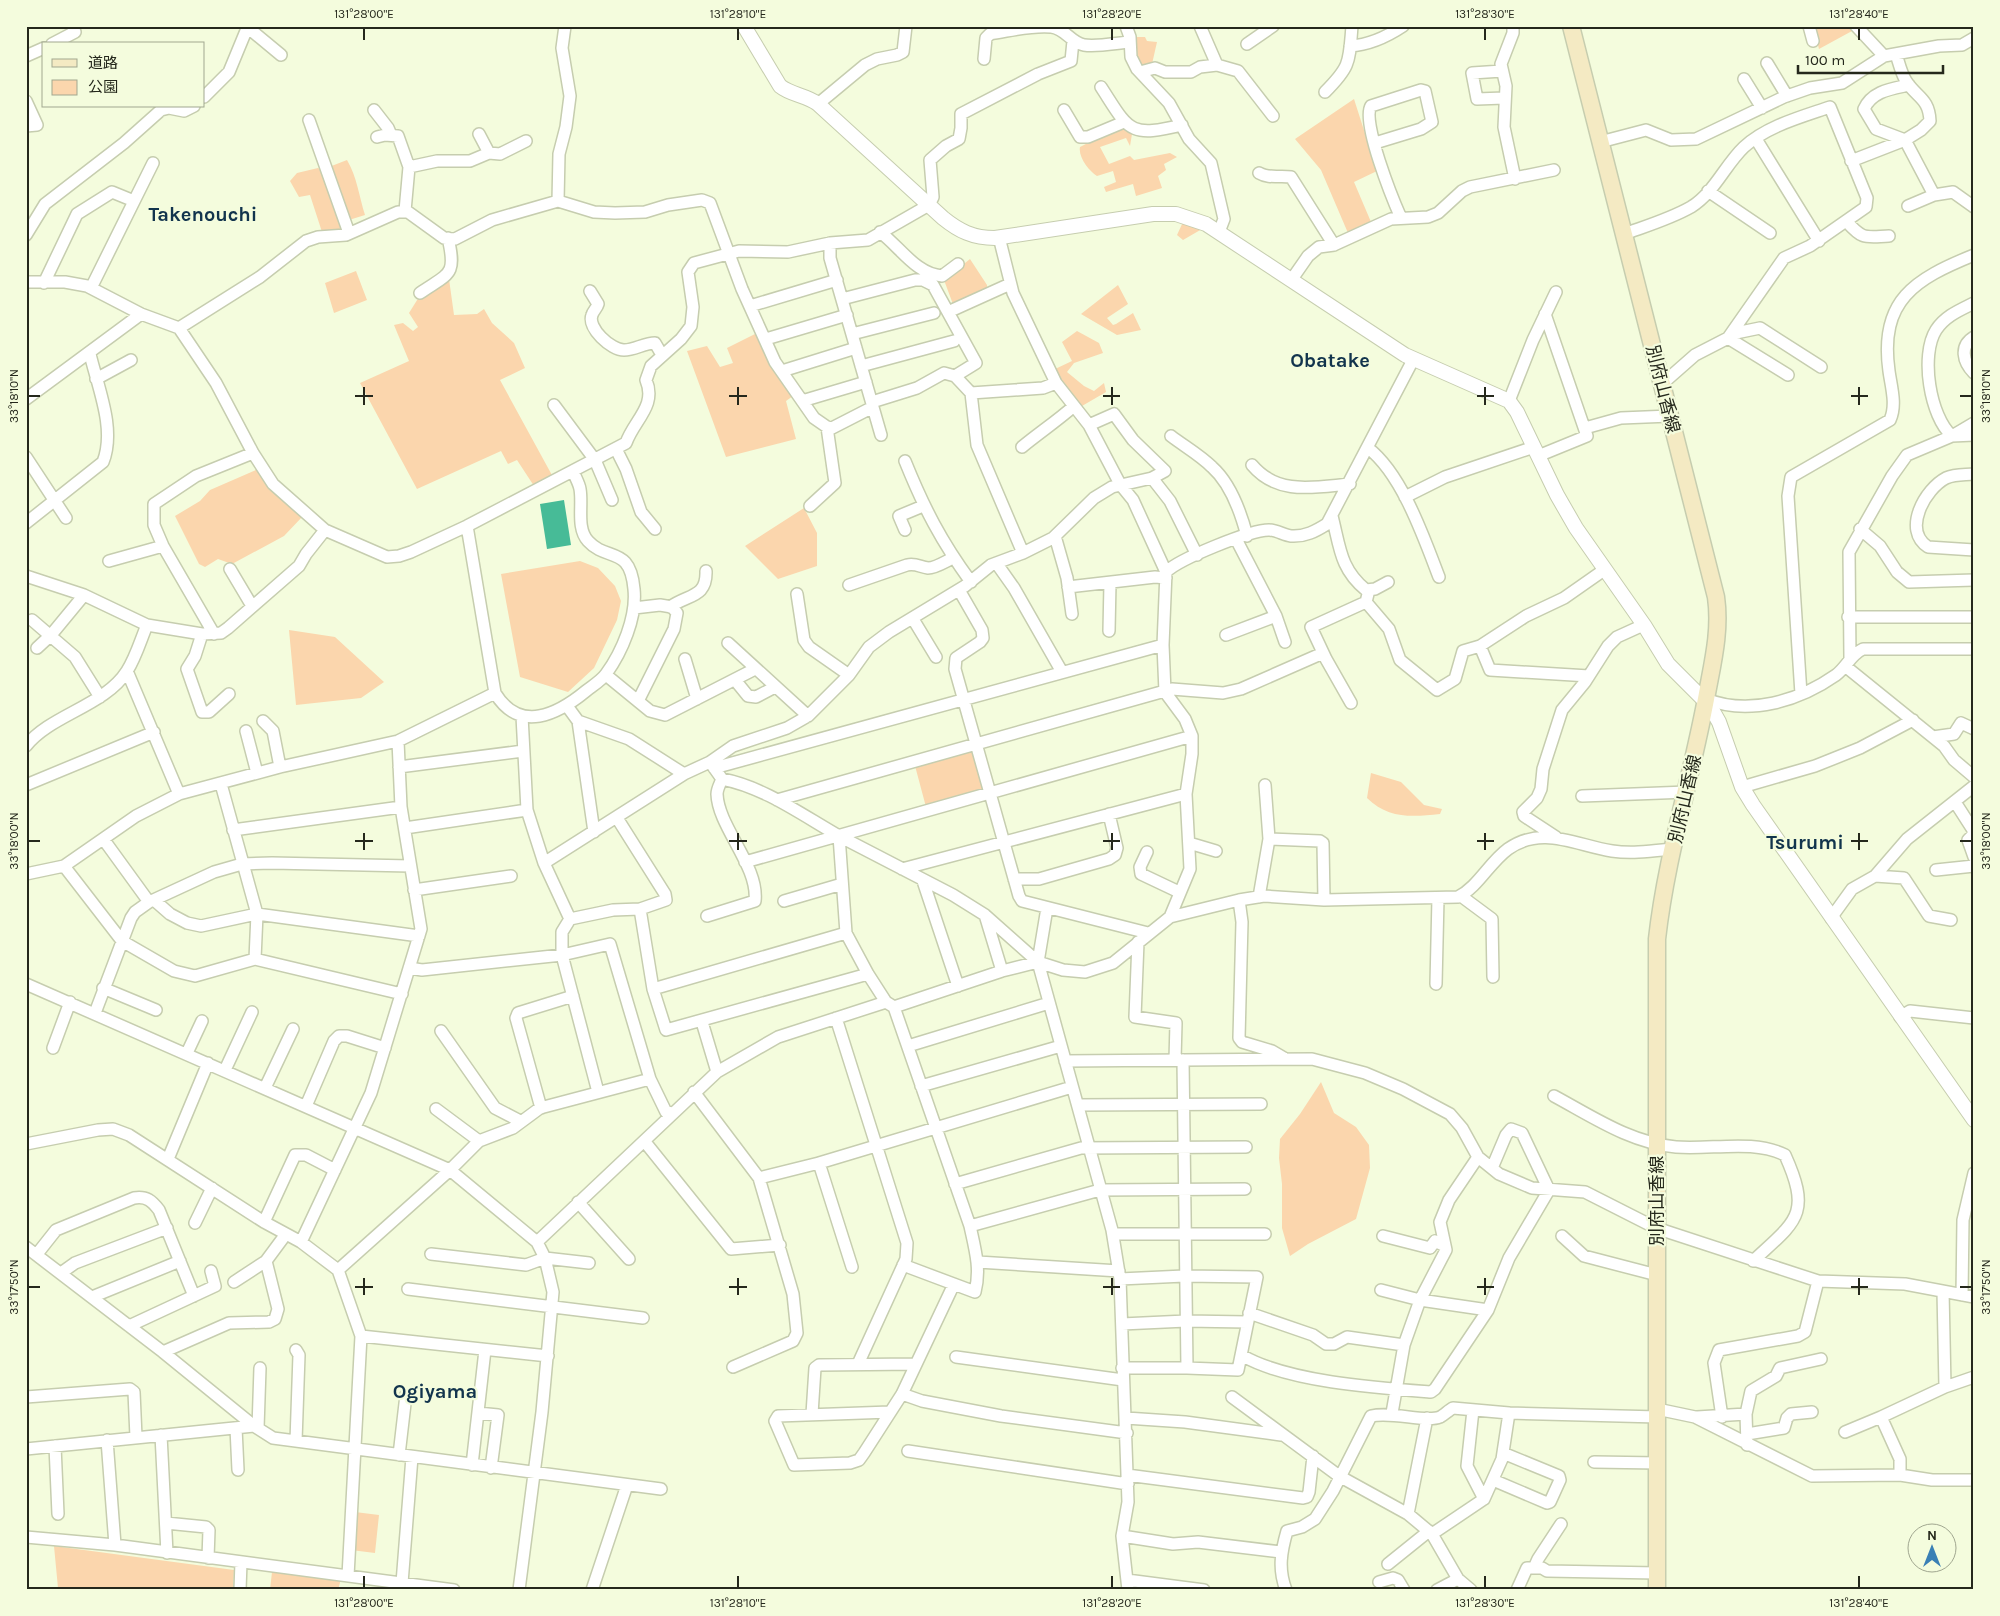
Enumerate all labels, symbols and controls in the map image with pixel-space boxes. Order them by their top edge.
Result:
text: 131°28'00"E [334,7,394,21]
text: 131°28'10"E [710,7,766,21]
text: 131°28'20"E [1082,7,1142,21]
text: 131°28'30"E [1455,7,1515,21]
text: 131°28'40"E [1829,7,1889,21]
legend [42,42,205,108]
scale bar [1798,42,1942,74]
text: 100 m [1805,51,1845,69]
text: 道路 [88,54,118,72]
text: 公園 [88,78,118,96]
district label: Takenouchi [149,203,257,226]
street label: 別府山香線 [1641,343,1685,435]
district label: Obatake [1290,349,1370,372]
text: 33°18'10"N [7,369,21,423]
text: 33°18'10"N [1979,369,1993,423]
street label: 別府山香線 [1664,753,1706,845]
text: 33°18'00"N [7,812,21,870]
text: 33°18'00"N [1979,812,1993,870]
district label: Tsurumi [1766,831,1844,854]
street label: 別府山香線 [1646,1156,1668,1246]
text: 33°17'50"N [7,1259,21,1315]
text: 33°17'50"N [1979,1259,1993,1315]
district label: Ogiyama [393,1380,477,1403]
north arrow [1908,1524,1958,1574]
text: N [1927,1527,1937,1544]
text: 131°28'00"E [334,1596,394,1610]
text: 131°28'10"E [710,1596,766,1610]
text: 131°28'20"E [1082,1596,1142,1610]
text: 131°28'30"E [1455,1596,1515,1610]
text: 131°28'40"E [1829,1596,1889,1610]

